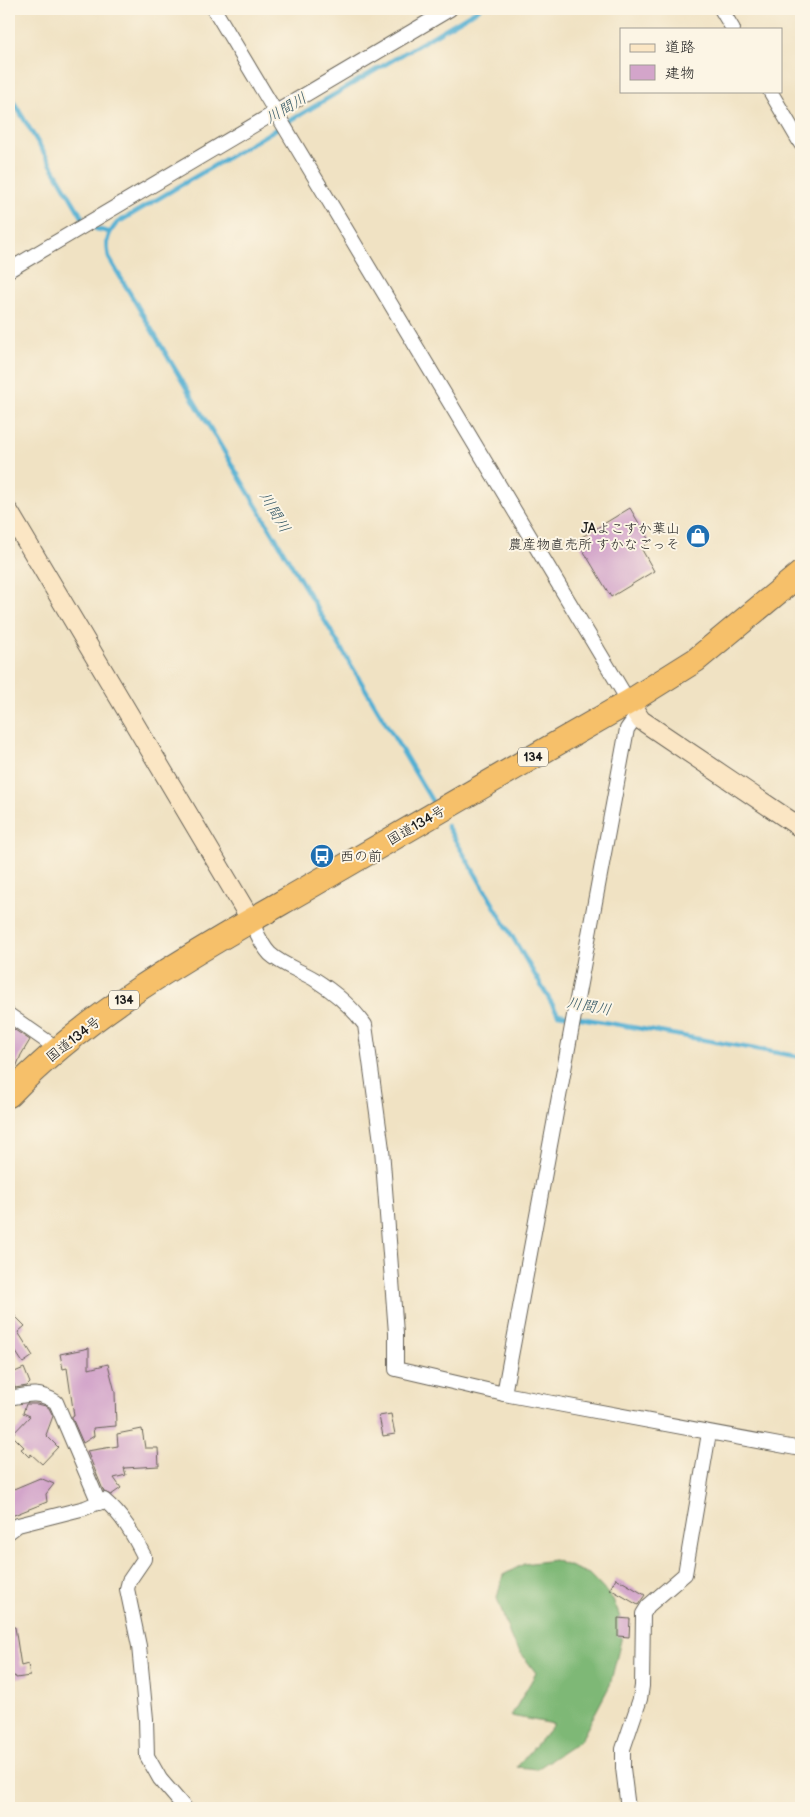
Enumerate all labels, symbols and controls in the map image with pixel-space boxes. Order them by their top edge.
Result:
legend [620,28,782,92]
text: 道路 [665,38,695,57]
text: 建物 [665,64,695,83]
water label: 川間川 [262,89,310,128]
water label: 川間川 [255,488,294,536]
place label: JAよこすか葉山 農産物直売所 すかなごっそ [508,520,680,553]
shop icon: JAよこすか葉山 農産物直売所 すかなごっそ [685,523,711,549]
road number: 134 [518,748,548,766]
street label: 国道134号 [384,802,448,849]
bus stop icon: 西の前 [309,843,335,869]
place label: 西の前 [340,848,382,865]
road number: 134 [109,990,139,1010]
water label: 川間川 [565,993,613,1020]
street label: 国道134号 [43,1013,104,1066]

